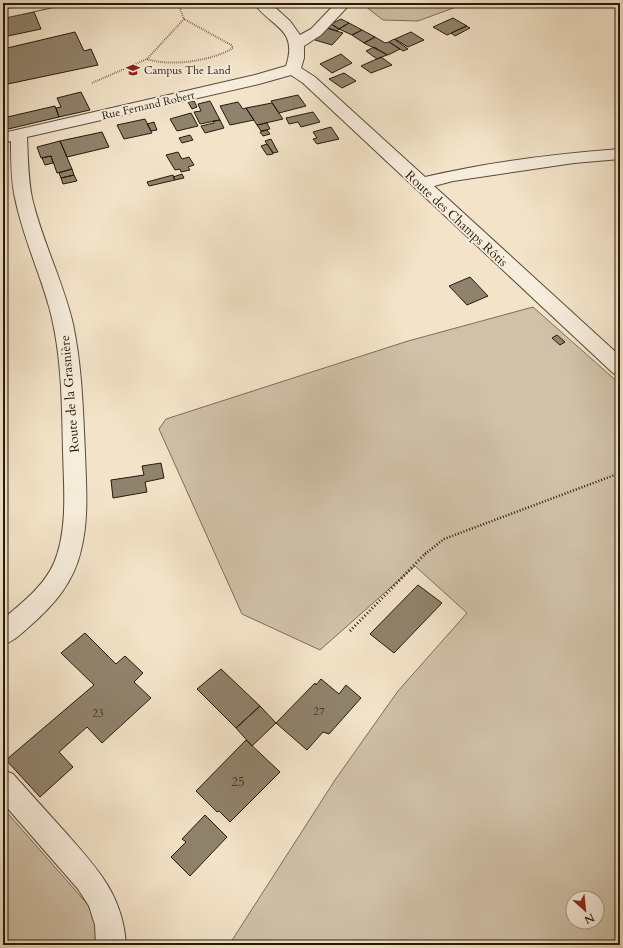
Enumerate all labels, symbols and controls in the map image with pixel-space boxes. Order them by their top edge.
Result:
school or university icon: Campus The Land [125,62,141,78]
place label: Campus The Land [144,63,231,78]
street label: Rue Fernand Robert [100,87,197,123]
street label: Route des Champs Rôtis [401,166,511,271]
street label: Route de la Grasnière [56,334,84,453]
house number: 27 [313,704,325,719]
house number: 23 [92,706,104,721]
house number: 25 [231,773,245,791]
north arrow [565,890,605,930]
text: N [581,910,597,928]

